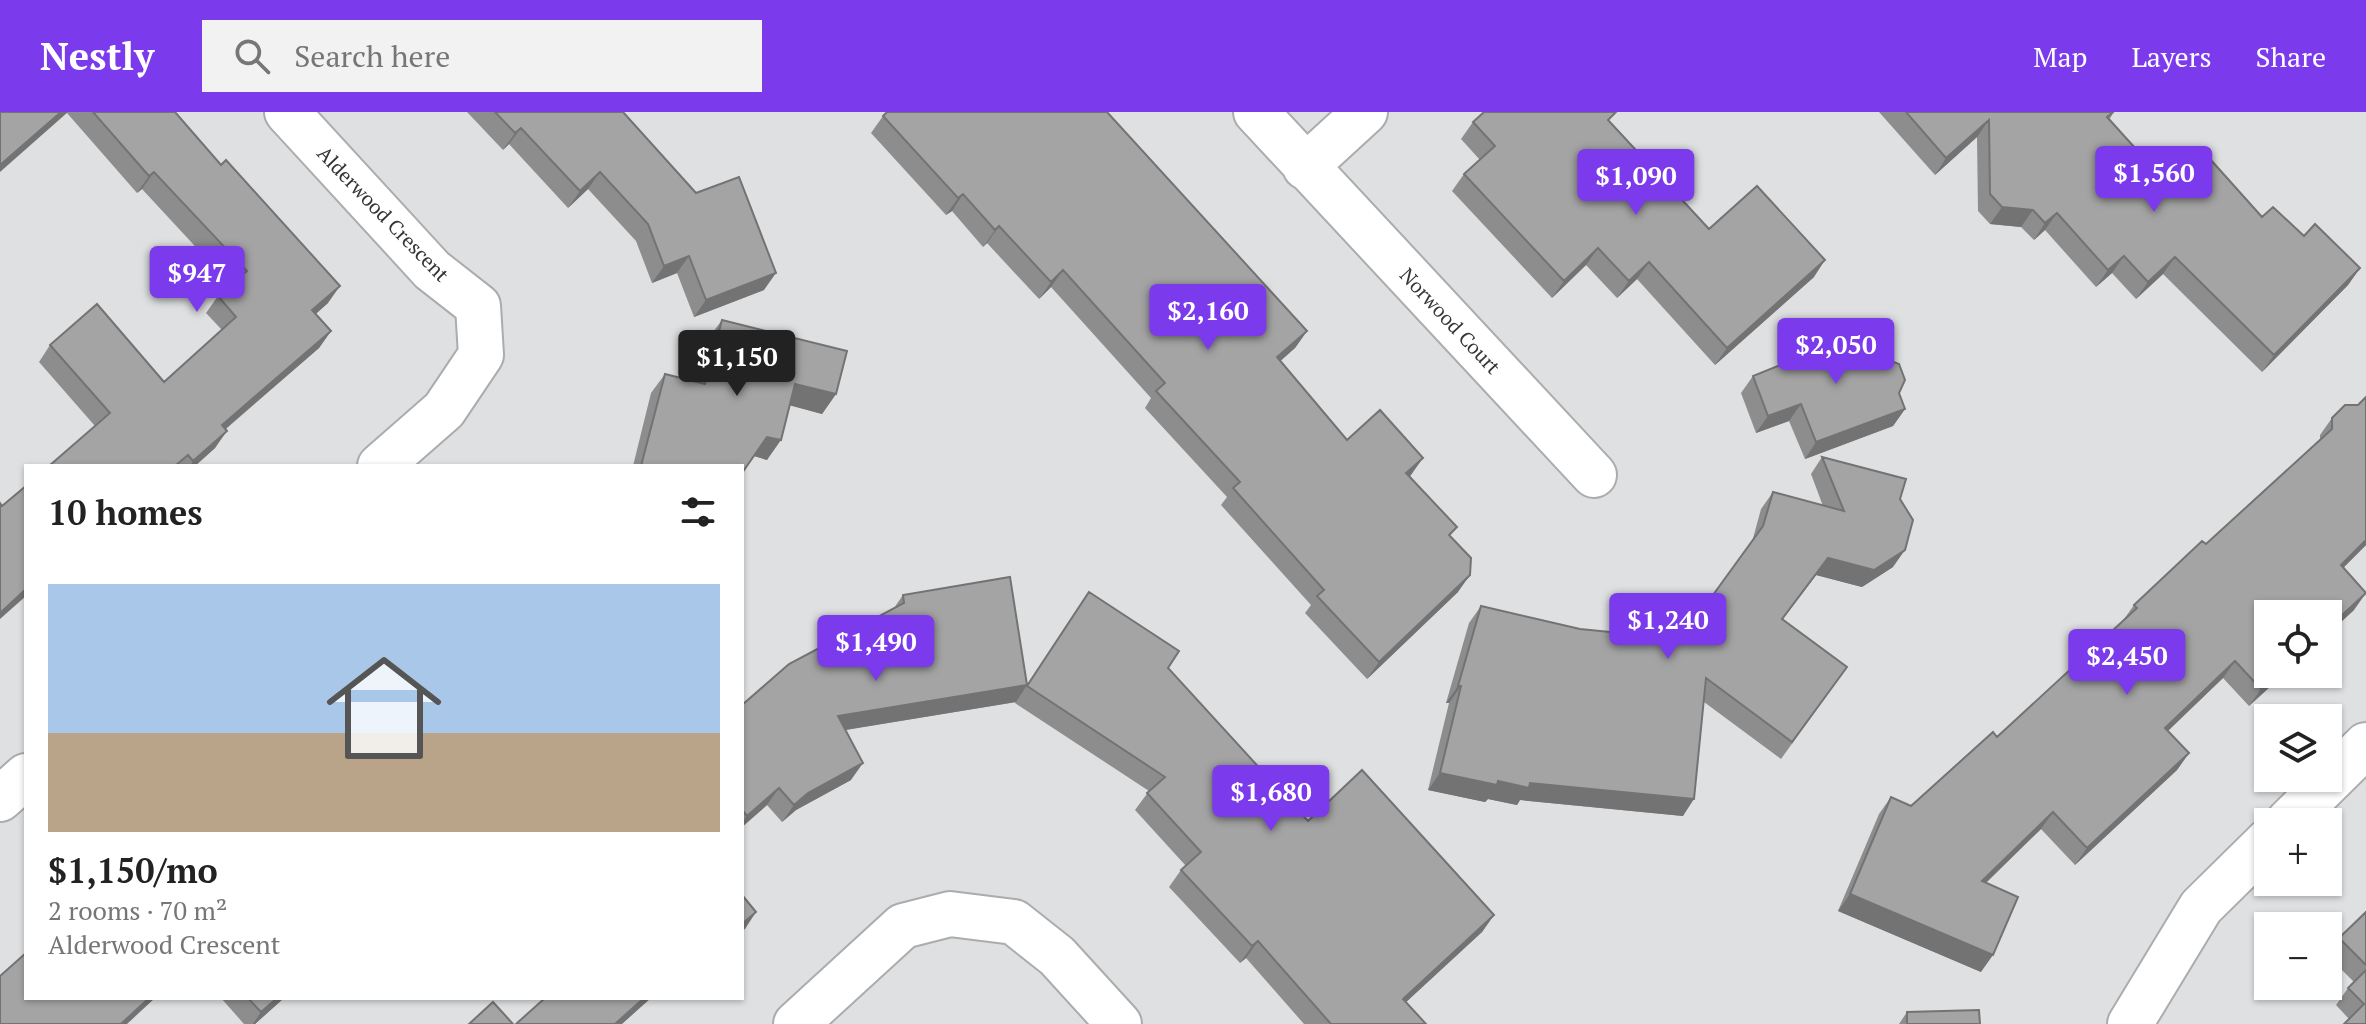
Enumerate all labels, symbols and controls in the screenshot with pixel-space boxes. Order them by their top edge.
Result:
search box [202,20,762,92]
text: Nestly [40,31,154,81]
icon: search [230,34,274,78]
text: Search here [294,36,450,76]
text: Map [2033,38,2087,75]
text: Layers [2131,38,2212,75]
text: Share [2256,38,2326,75]
street label: Alderwood Crescent [312,140,456,288]
pin: $1,560 [2089,146,2219,214]
pin: $1,090 [1571,149,1701,217]
text: $1,560 [2113,155,2195,189]
text: $1,090 [1595,158,1677,192]
pin: $947 [150,246,244,314]
text: $947 [168,255,226,289]
street label: Norwood Court [1394,262,1507,380]
pin: $2,160 [1143,284,1273,352]
text: $2,160 [1167,293,1249,327]
pin: $2,050 [1771,318,1901,386]
text: $2,050 [1795,327,1877,361]
pin: $1,150 [672,330,802,398]
text: $1,150 [696,339,778,373]
text: 10 homes [48,490,203,535]
icon: filters [676,490,720,534]
pin: $1,240 [1603,593,1733,661]
map controls [2254,600,2342,1000]
button: locate [2254,600,2342,688]
text: $1,240 [1627,602,1709,636]
pin: $1,490 [811,615,941,683]
text: $1,490 [835,624,917,658]
pin: $2,450 [2062,629,2192,697]
icon: home [312,636,456,780]
text: $2,450 [2086,638,2168,672]
button: layers [2254,704,2342,792]
pin: $1,680 [1206,765,1336,833]
text: $1,680 [1230,774,1312,808]
button: + [2254,808,2342,896]
text: $1,150/mo [48,848,218,893]
text: 2 rooms · 70 m² [48,893,227,927]
button: − [2254,912,2342,1000]
text: Alderwood Crescent [48,927,280,961]

